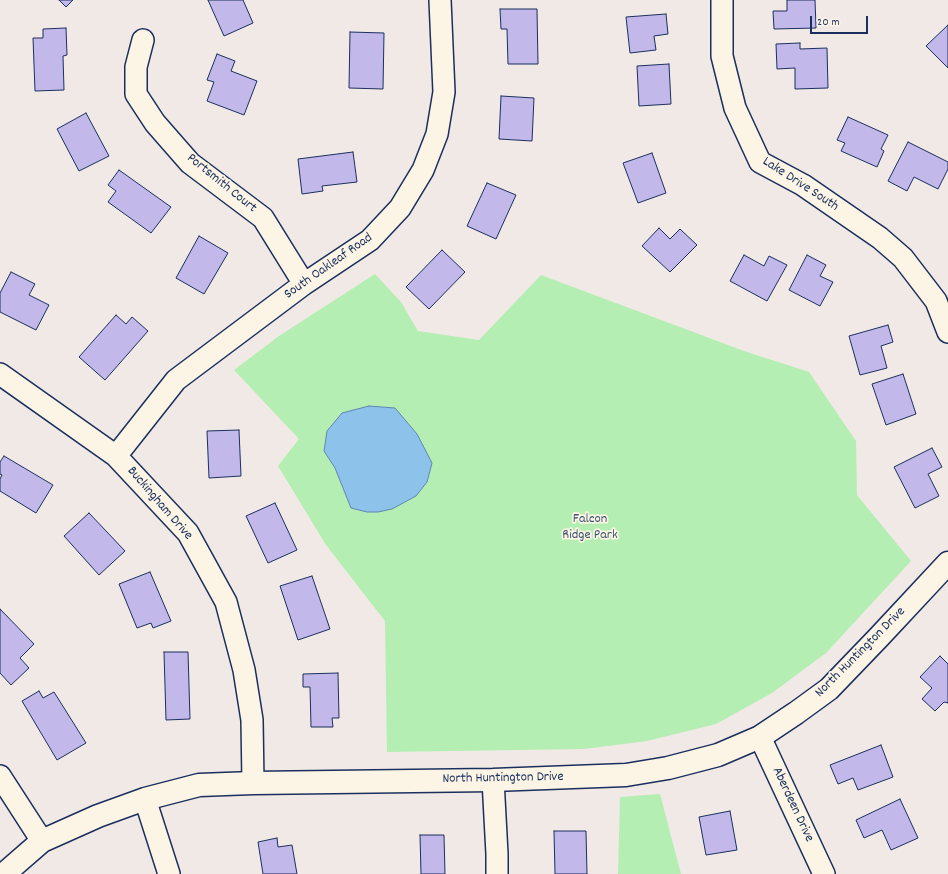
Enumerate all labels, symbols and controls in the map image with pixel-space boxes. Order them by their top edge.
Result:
scale bar [812,8,870,34]
text: 20 m [817,14,840,31]
street label: Portsmith Court [183,151,259,217]
street label: Lake Drive South [759,154,841,216]
street label: South Oakleaf Road [282,230,376,304]
street label: Buckingham Drive [122,464,196,544]
park label: Falcon Ridge Park [562,512,618,544]
street label: North Huntington Drive [812,604,910,702]
street label: Aberdeen Drive [767,765,817,845]
street label: North Huntington Drive [442,770,564,788]

